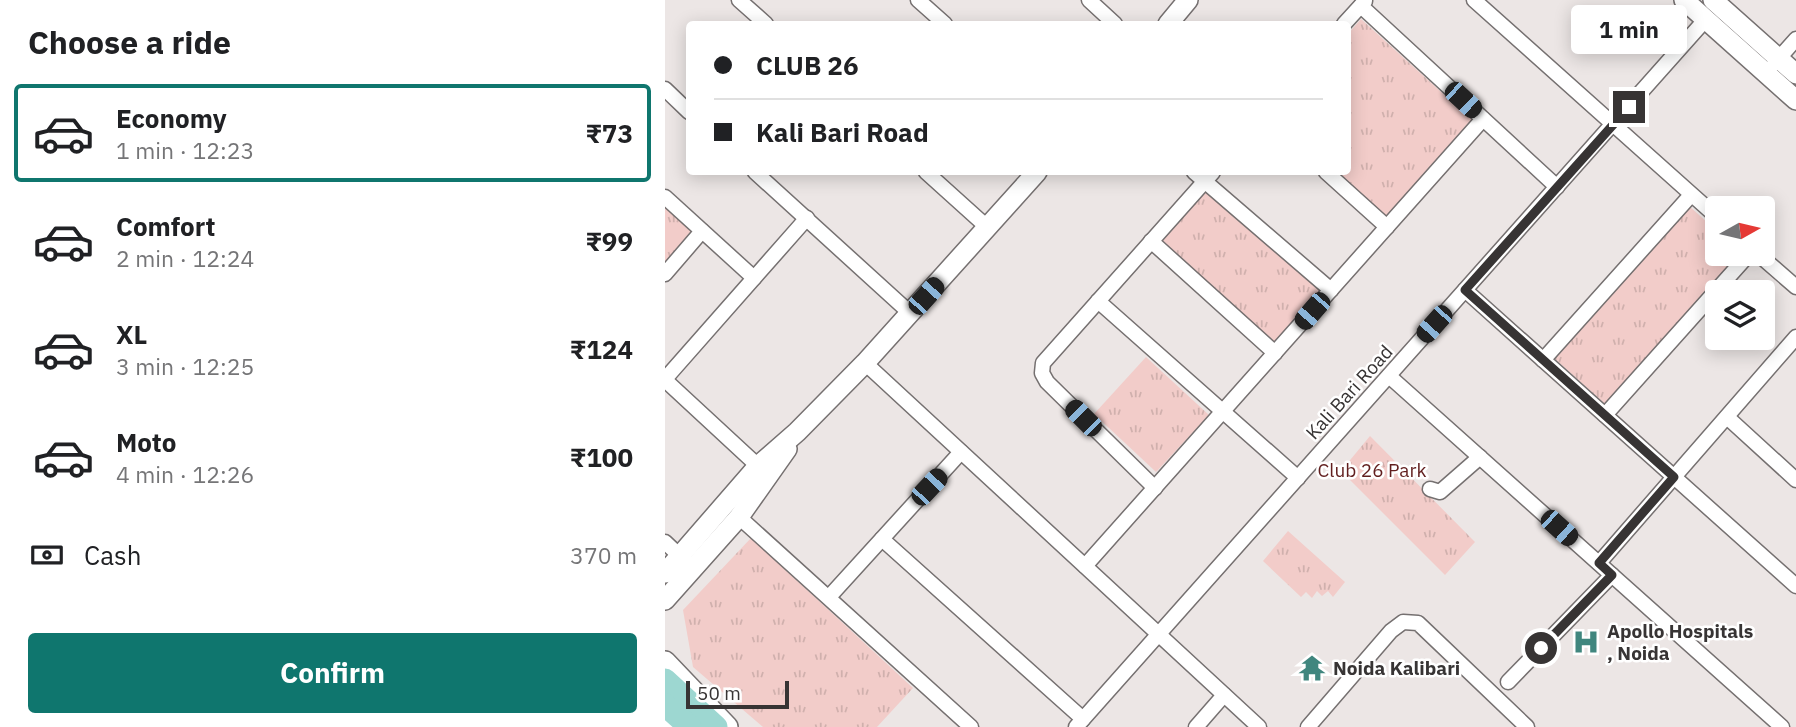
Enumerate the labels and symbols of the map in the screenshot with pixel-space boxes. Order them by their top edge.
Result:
callout: 1 min [1571,6,1687,55]
car [1441,78,1486,122]
route end [1613,91,1645,123]
north arrow [1705,196,1775,266]
car [905,273,948,319]
car [1291,288,1334,334]
car [1413,301,1456,347]
street label: Kali Bari Road [1300,340,1398,444]
car [1061,396,1106,440]
park label: Club 26 Park [1317,458,1427,482]
car [907,464,952,510]
car [1537,506,1582,550]
place label: Apollo Hospitals , Noida [1607,619,1753,665]
hospital icon: Apollo Hospitals , Noida [1571,627,1601,657]
route start [1525,632,1557,664]
temple icon: Noida Kalibari [1297,653,1327,683]
place label: Noida Kalibari [1333,656,1460,680]
scale bar [686,678,789,710]

